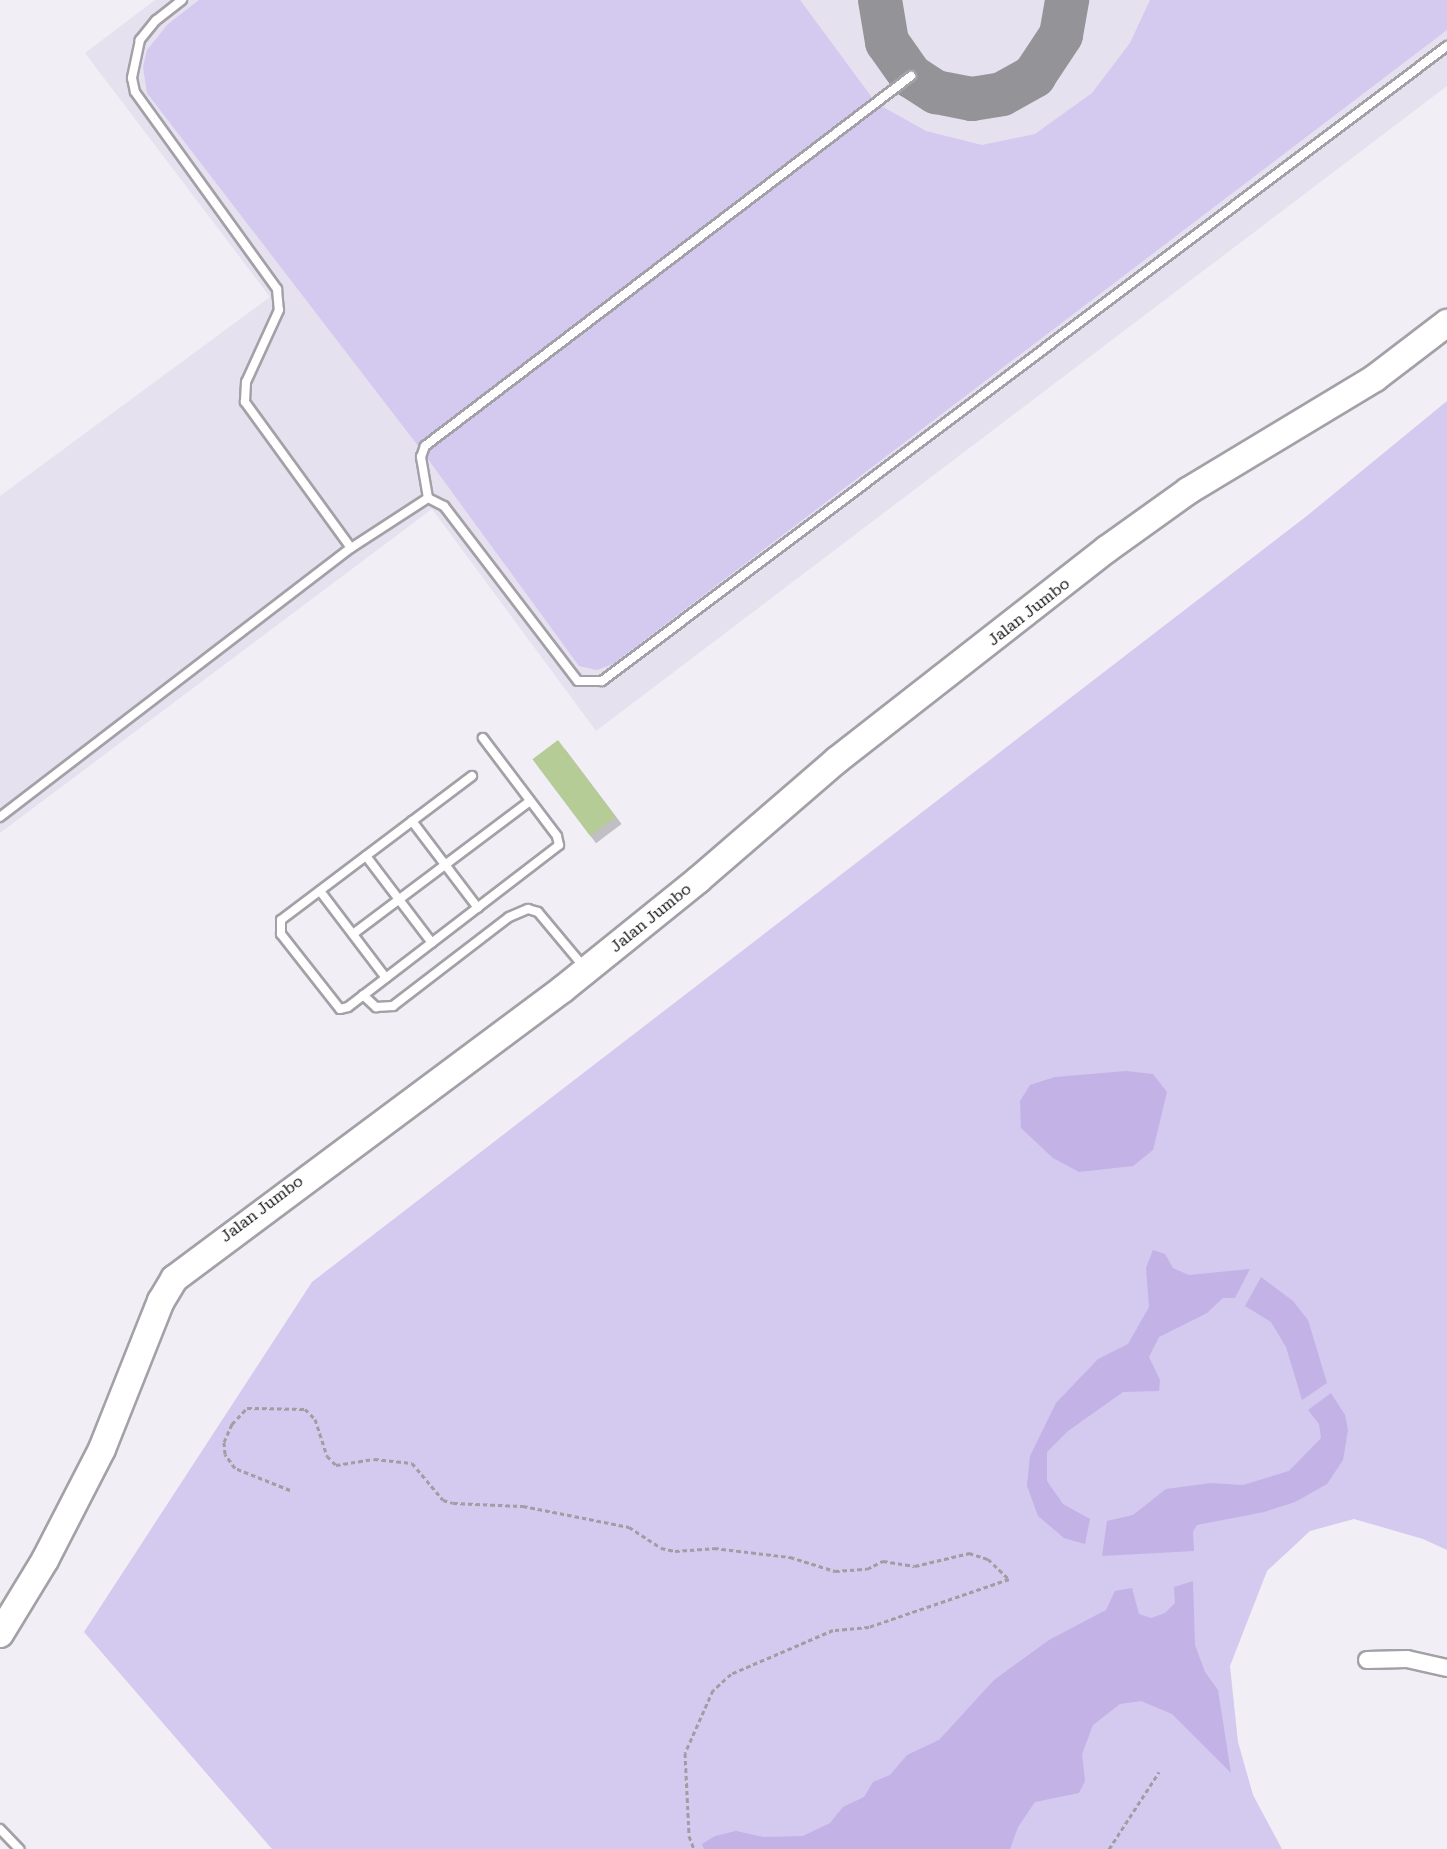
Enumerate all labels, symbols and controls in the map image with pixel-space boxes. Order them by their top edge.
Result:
street label: Jalan Jumbo [984,574,1074,650]
street label: Jalan Jumbo [607,880,695,956]
street label: Jalan Jumbo [217,1172,307,1246]

